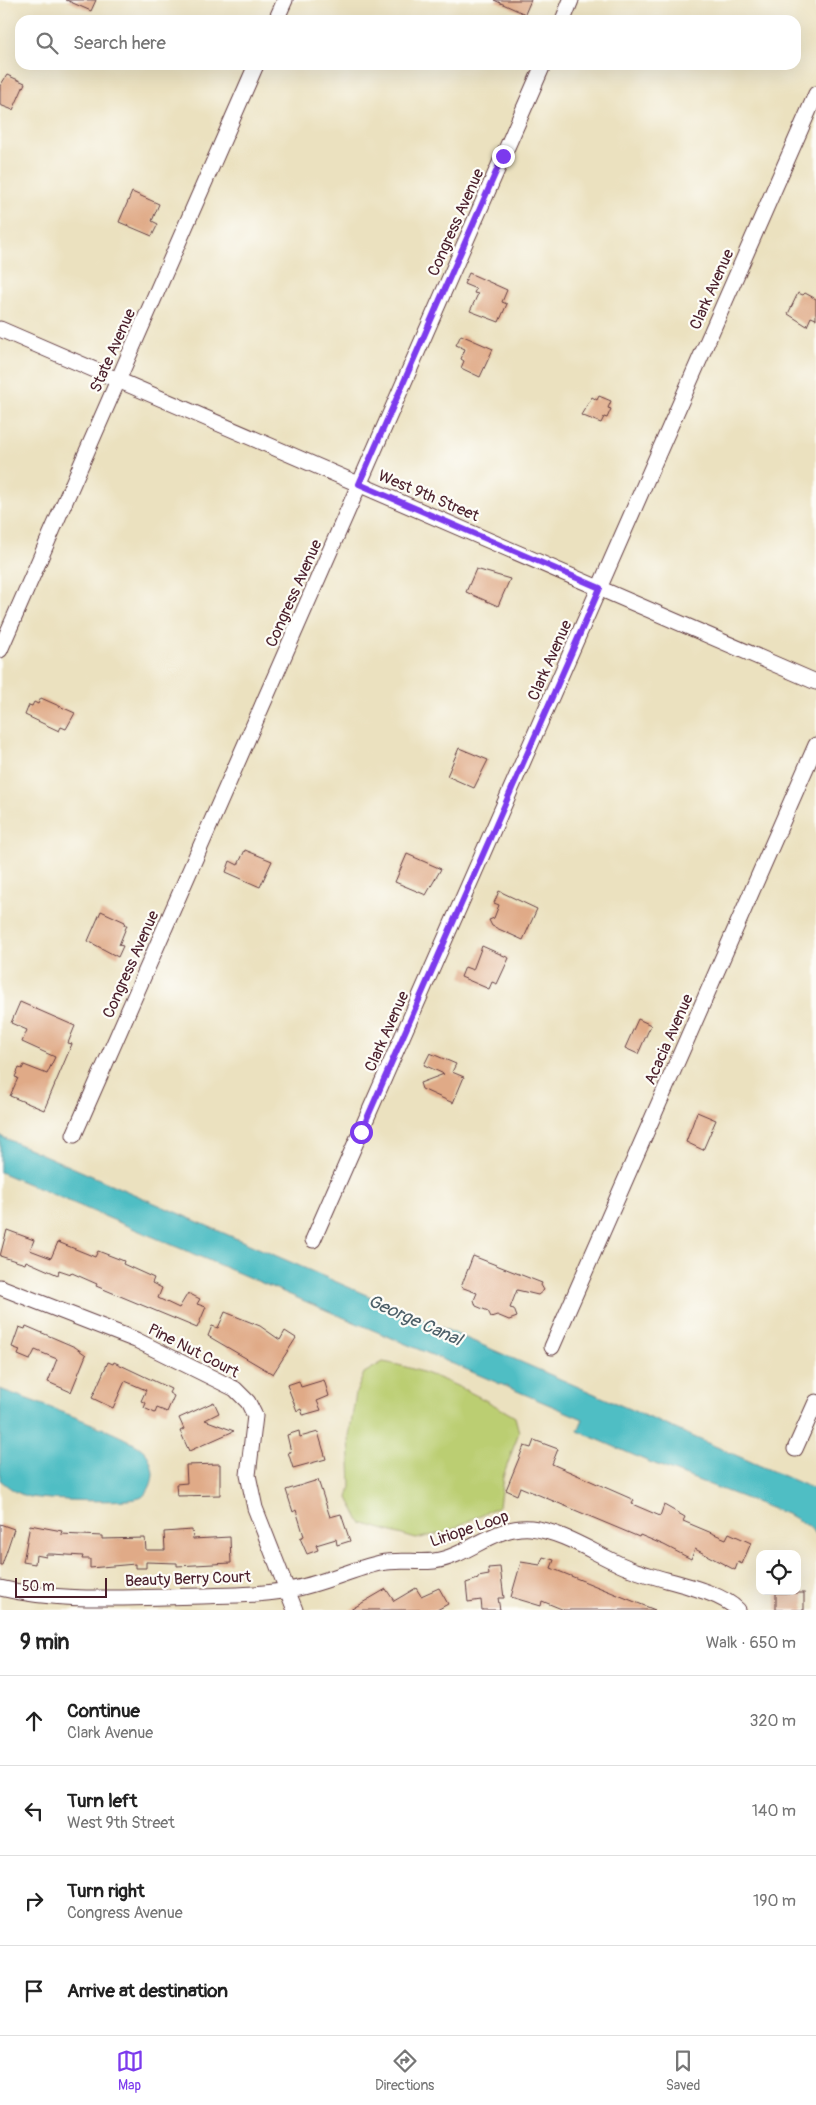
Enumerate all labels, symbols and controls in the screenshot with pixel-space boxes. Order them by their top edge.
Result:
search box [15,15,801,70]
icon: search [33,29,61,57]
text: Search here [73,31,166,55]
route end [492,145,515,168]
street label: Congress Avenue [423,165,489,279]
street label: Clark Avenue [685,246,739,333]
street label: State Avenue [86,305,140,395]
street label: West 9th Street [375,466,483,526]
street label: Congress Avenue [261,536,327,650]
street label: Clark Avenue [523,617,577,704]
street label: Congress Avenue [98,907,164,1021]
street label: Clark Avenue [360,988,414,1075]
street label: Acacia Avenue [640,991,698,1088]
route start [350,1121,373,1144]
water label: George Canal [364,1290,467,1352]
street label: Pine Nut Court [145,1319,243,1383]
street label: Liriope Loop [427,1506,511,1552]
map controls [756,1550,801,1595]
button: locate [756,1550,801,1595]
street label: Beauty Berry Court [125,1567,252,1591]
scale bar [15,1575,108,1598]
text: 50 m [22,1578,55,1595]
text: 9 min [20,1629,69,1656]
text: Walk · 650 m [706,1633,796,1653]
text: Continue [67,1699,140,1723]
icon: ahead [20,1707,48,1735]
text: 320 m [750,1711,796,1731]
text: Clark Avenue [67,1723,153,1743]
text: Turn left [67,1789,137,1813]
icon: left [20,1797,48,1825]
text: 140 m [752,1801,796,1821]
text: West 9th Street [67,1813,175,1833]
text: Turn right [67,1879,145,1903]
icon: right [20,1887,48,1915]
text: 190 m [753,1891,796,1911]
text: Congress Avenue [67,1903,183,1923]
icon: arrive [20,1977,48,2005]
text: Arrive at destination [67,1979,228,2003]
tab: Map [116,2047,144,2094]
tab: Directions [375,2047,434,2094]
tab: Saved [666,2047,700,2094]

